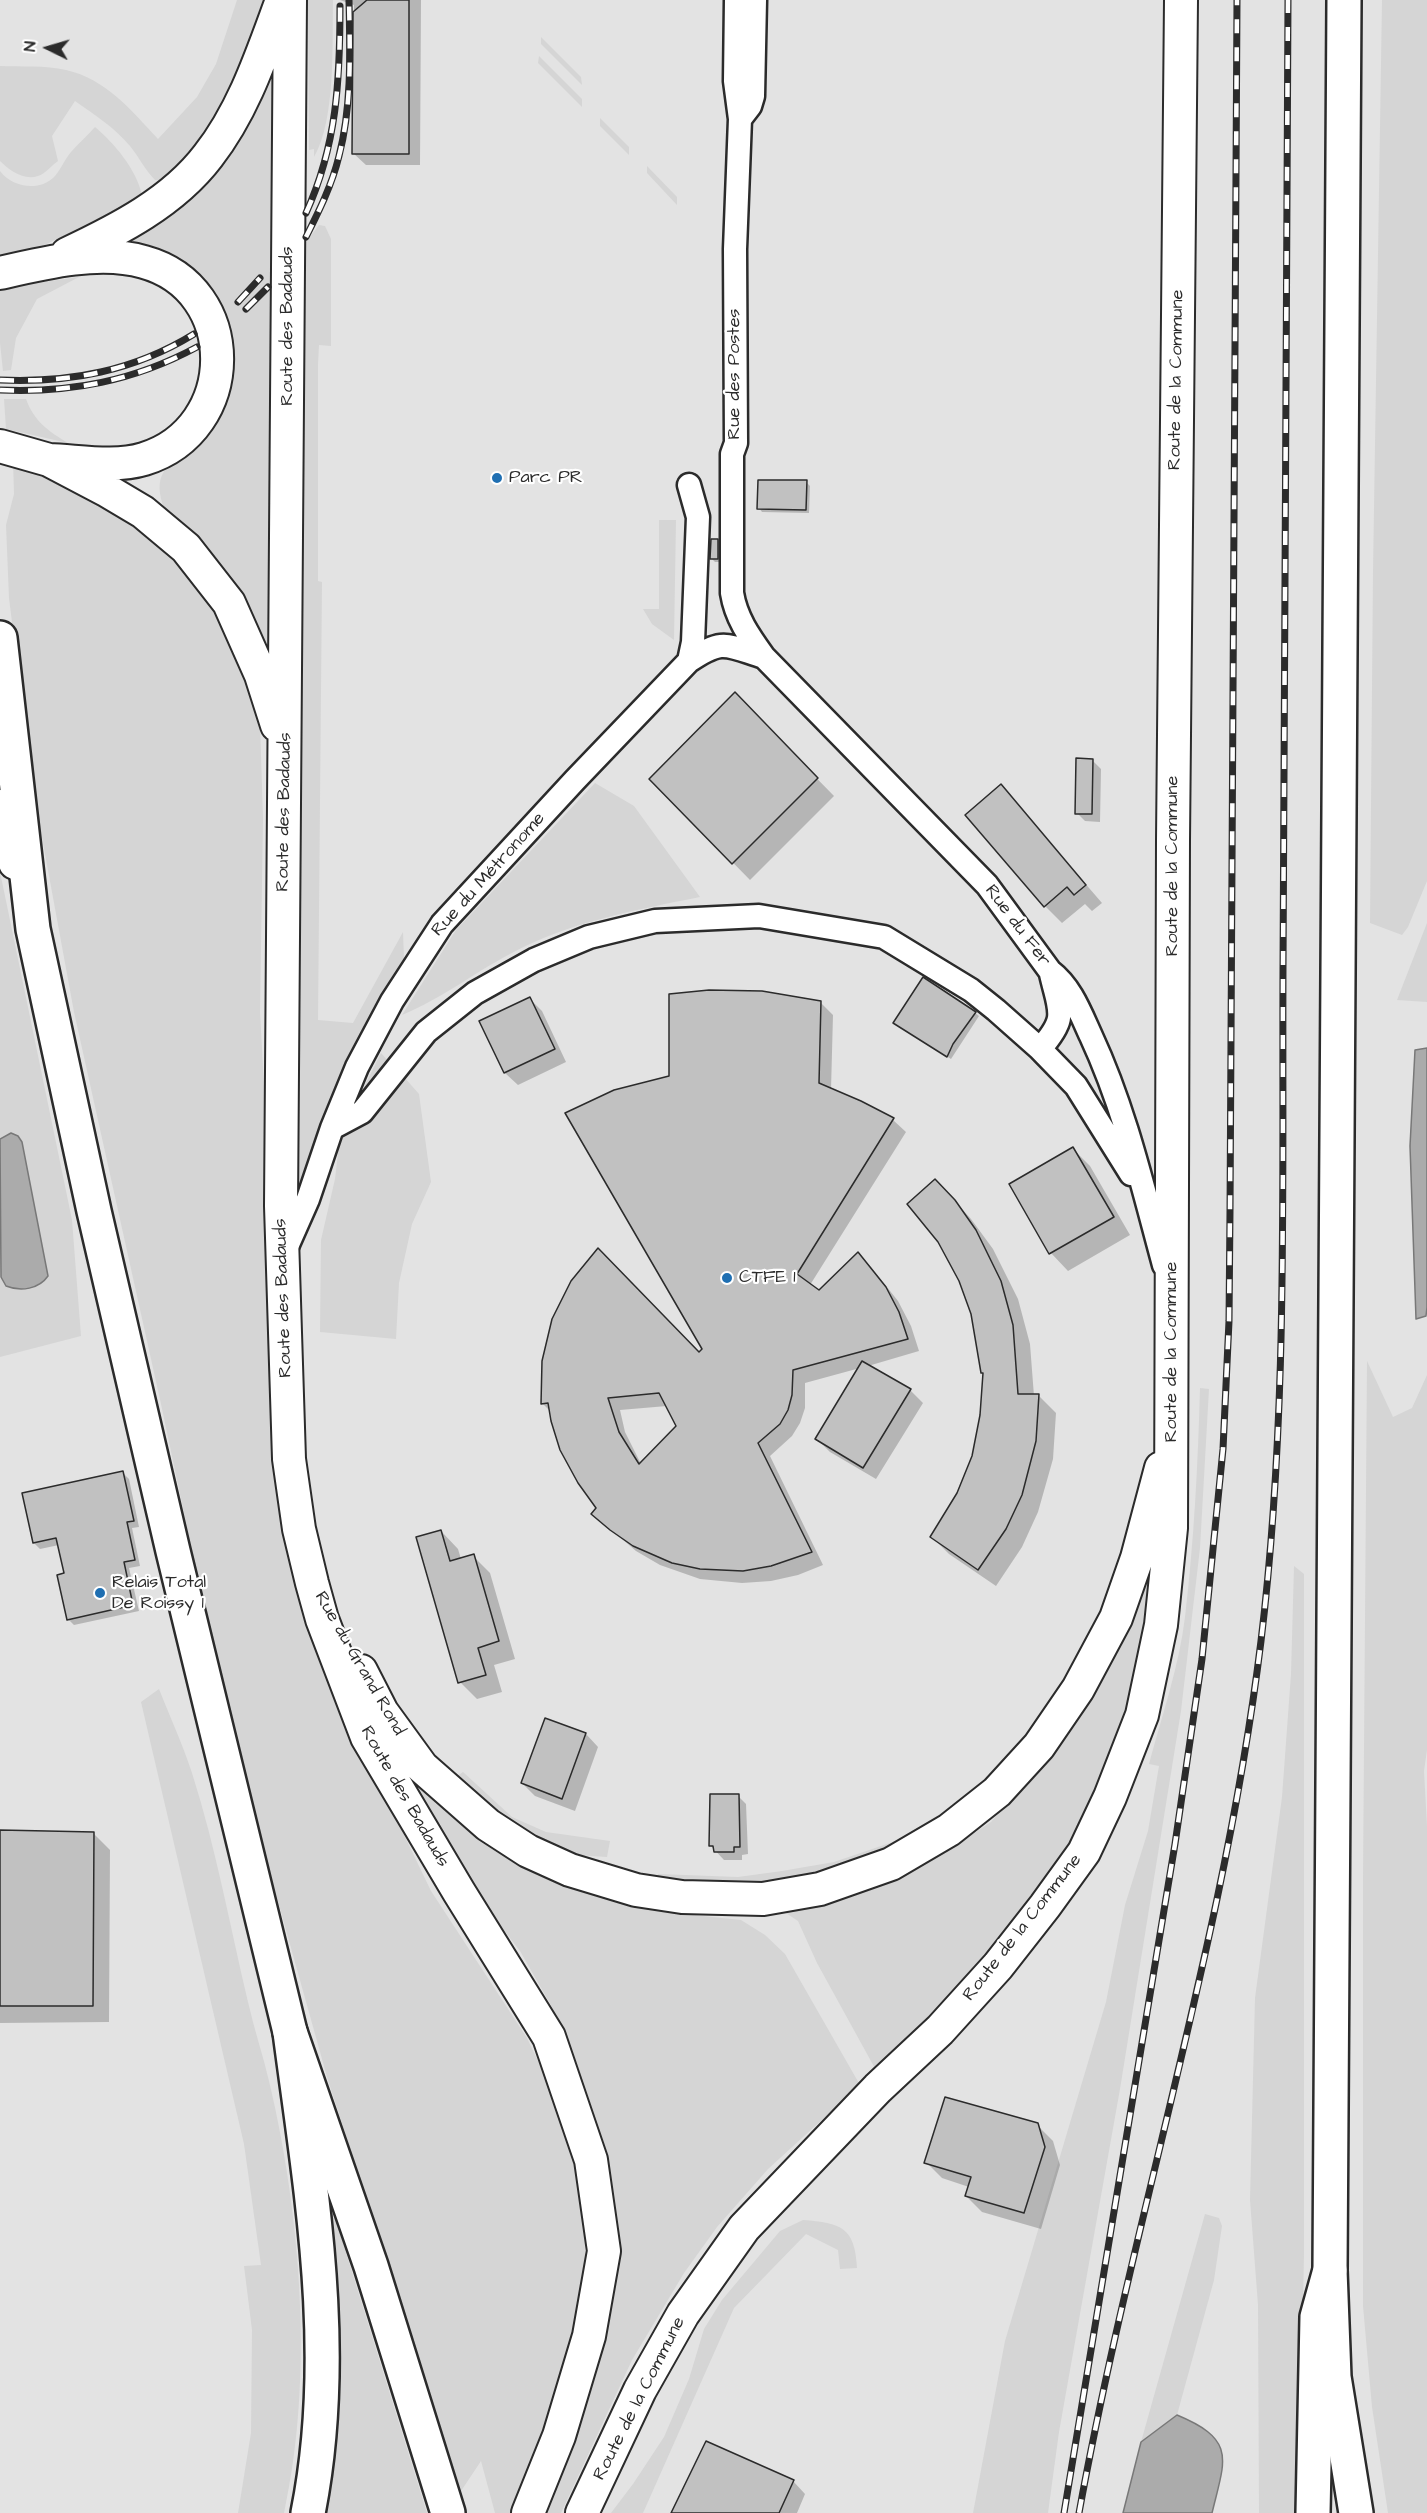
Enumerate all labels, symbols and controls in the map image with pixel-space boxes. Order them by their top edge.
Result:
north arrow [18,18,78,78]
text: N [19,40,41,52]
street label: Route des Badauds [277,246,299,406]
street label: Route de la Commune [1165,290,1189,470]
street label: Rue des Postes [724,309,746,439]
place label: Parc PR [509,467,582,489]
marker: Parc PR [490,471,504,485]
street label: Route des Badauds [273,732,297,892]
street label: Route de la Commune [1162,776,1184,956]
street label: Rue du Métronome [428,809,550,941]
street label: Rue du Fer [979,881,1055,971]
street label: Route des Badauds [270,1218,298,1378]
street label: Route de la Commune [1161,1262,1183,1442]
place label: CTFE 1 [739,1267,796,1289]
marker: CTFE 1 [720,1271,734,1285]
place label: Relais Total De Roissy 1 [112,1572,206,1614]
marker: Relais Total De Roissy 1 [93,1586,107,1600]
street label: Rue du Grand Rond [309,1588,409,1740]
street label: Route des Badauds [355,1723,453,1871]
street label: Route de la Commune [959,1850,1087,2006]
street label: Route de la Commune [589,2314,691,2484]

